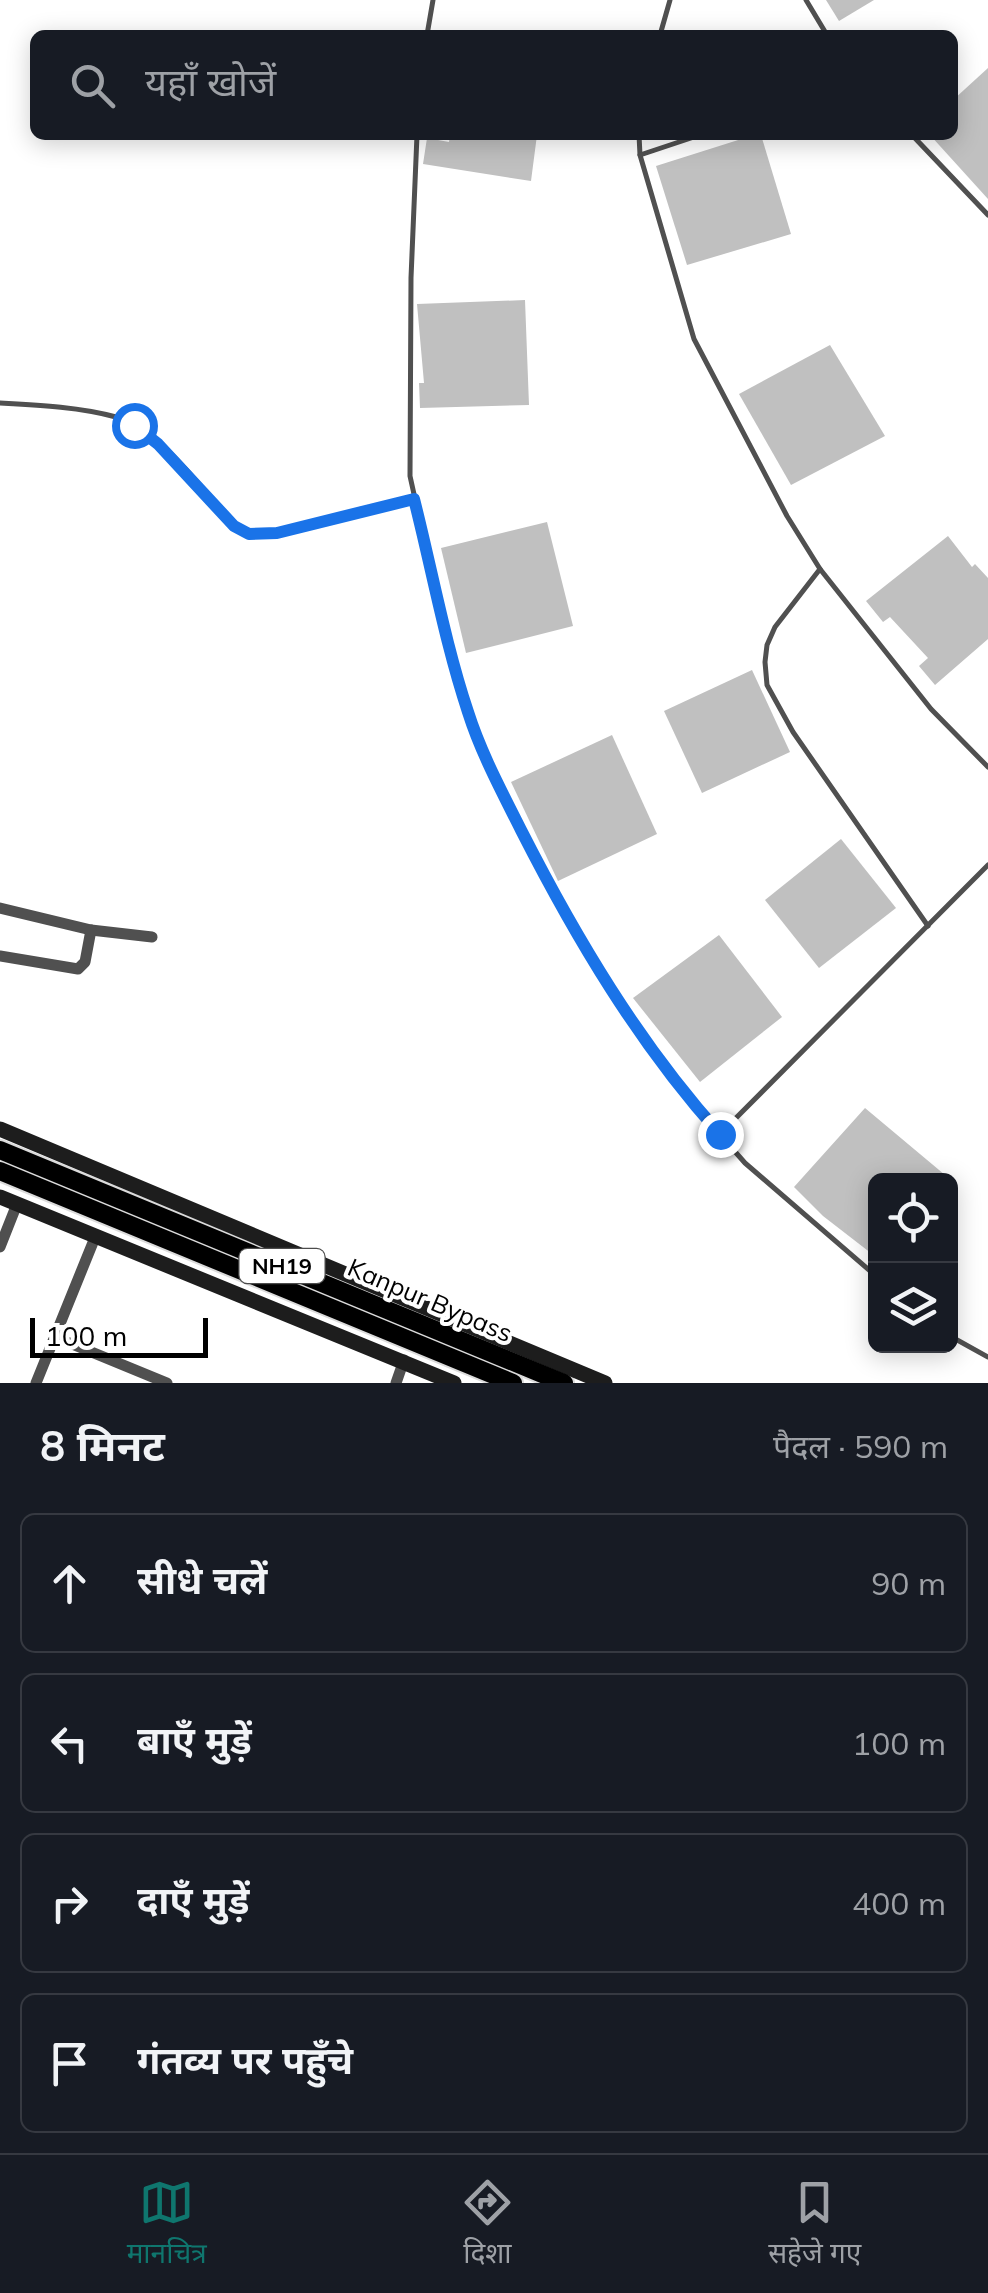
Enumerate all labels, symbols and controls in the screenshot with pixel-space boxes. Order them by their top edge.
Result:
search box [30,30,958,140]
icon: search [65,58,120,113]
text: यहाँ खोजें [145,58,276,106]
route start [112,403,158,449]
route end [698,1112,744,1158]
map controls [868,1173,958,1353]
button: locate [868,1173,958,1263]
road number: NH19 [240,1249,324,1283]
street label: Kanpur Bypass [343,1251,517,1348]
button: layers [868,1263,958,1353]
scale bar [30,1313,208,1358]
text: 100 m [45,1318,127,1353]
text: 8 मिनट [40,1419,165,1472]
text: पैदल · 590 m [773,1426,948,1466]
icon: ahead [42,1556,97,1611]
text: सीधे चलें [137,1556,267,1604]
text: 90 m [871,1563,946,1603]
icon: left [42,1716,97,1771]
text: बाएँ मुड़ें [137,1716,252,1764]
text: 100 m [852,1723,946,1763]
icon: right [42,1876,97,1931]
text: दाएँ मुड़ें [137,1876,249,1924]
text: 400 m [852,1883,946,1923]
icon: arrive [42,2036,97,2091]
text: गंतव्य पर पहुँचे [137,2036,353,2084]
tab: मानचित्र [127,2175,207,2274]
tab: दिशा [460,2175,515,2274]
tab: सहेजे गए [768,2175,861,2274]

